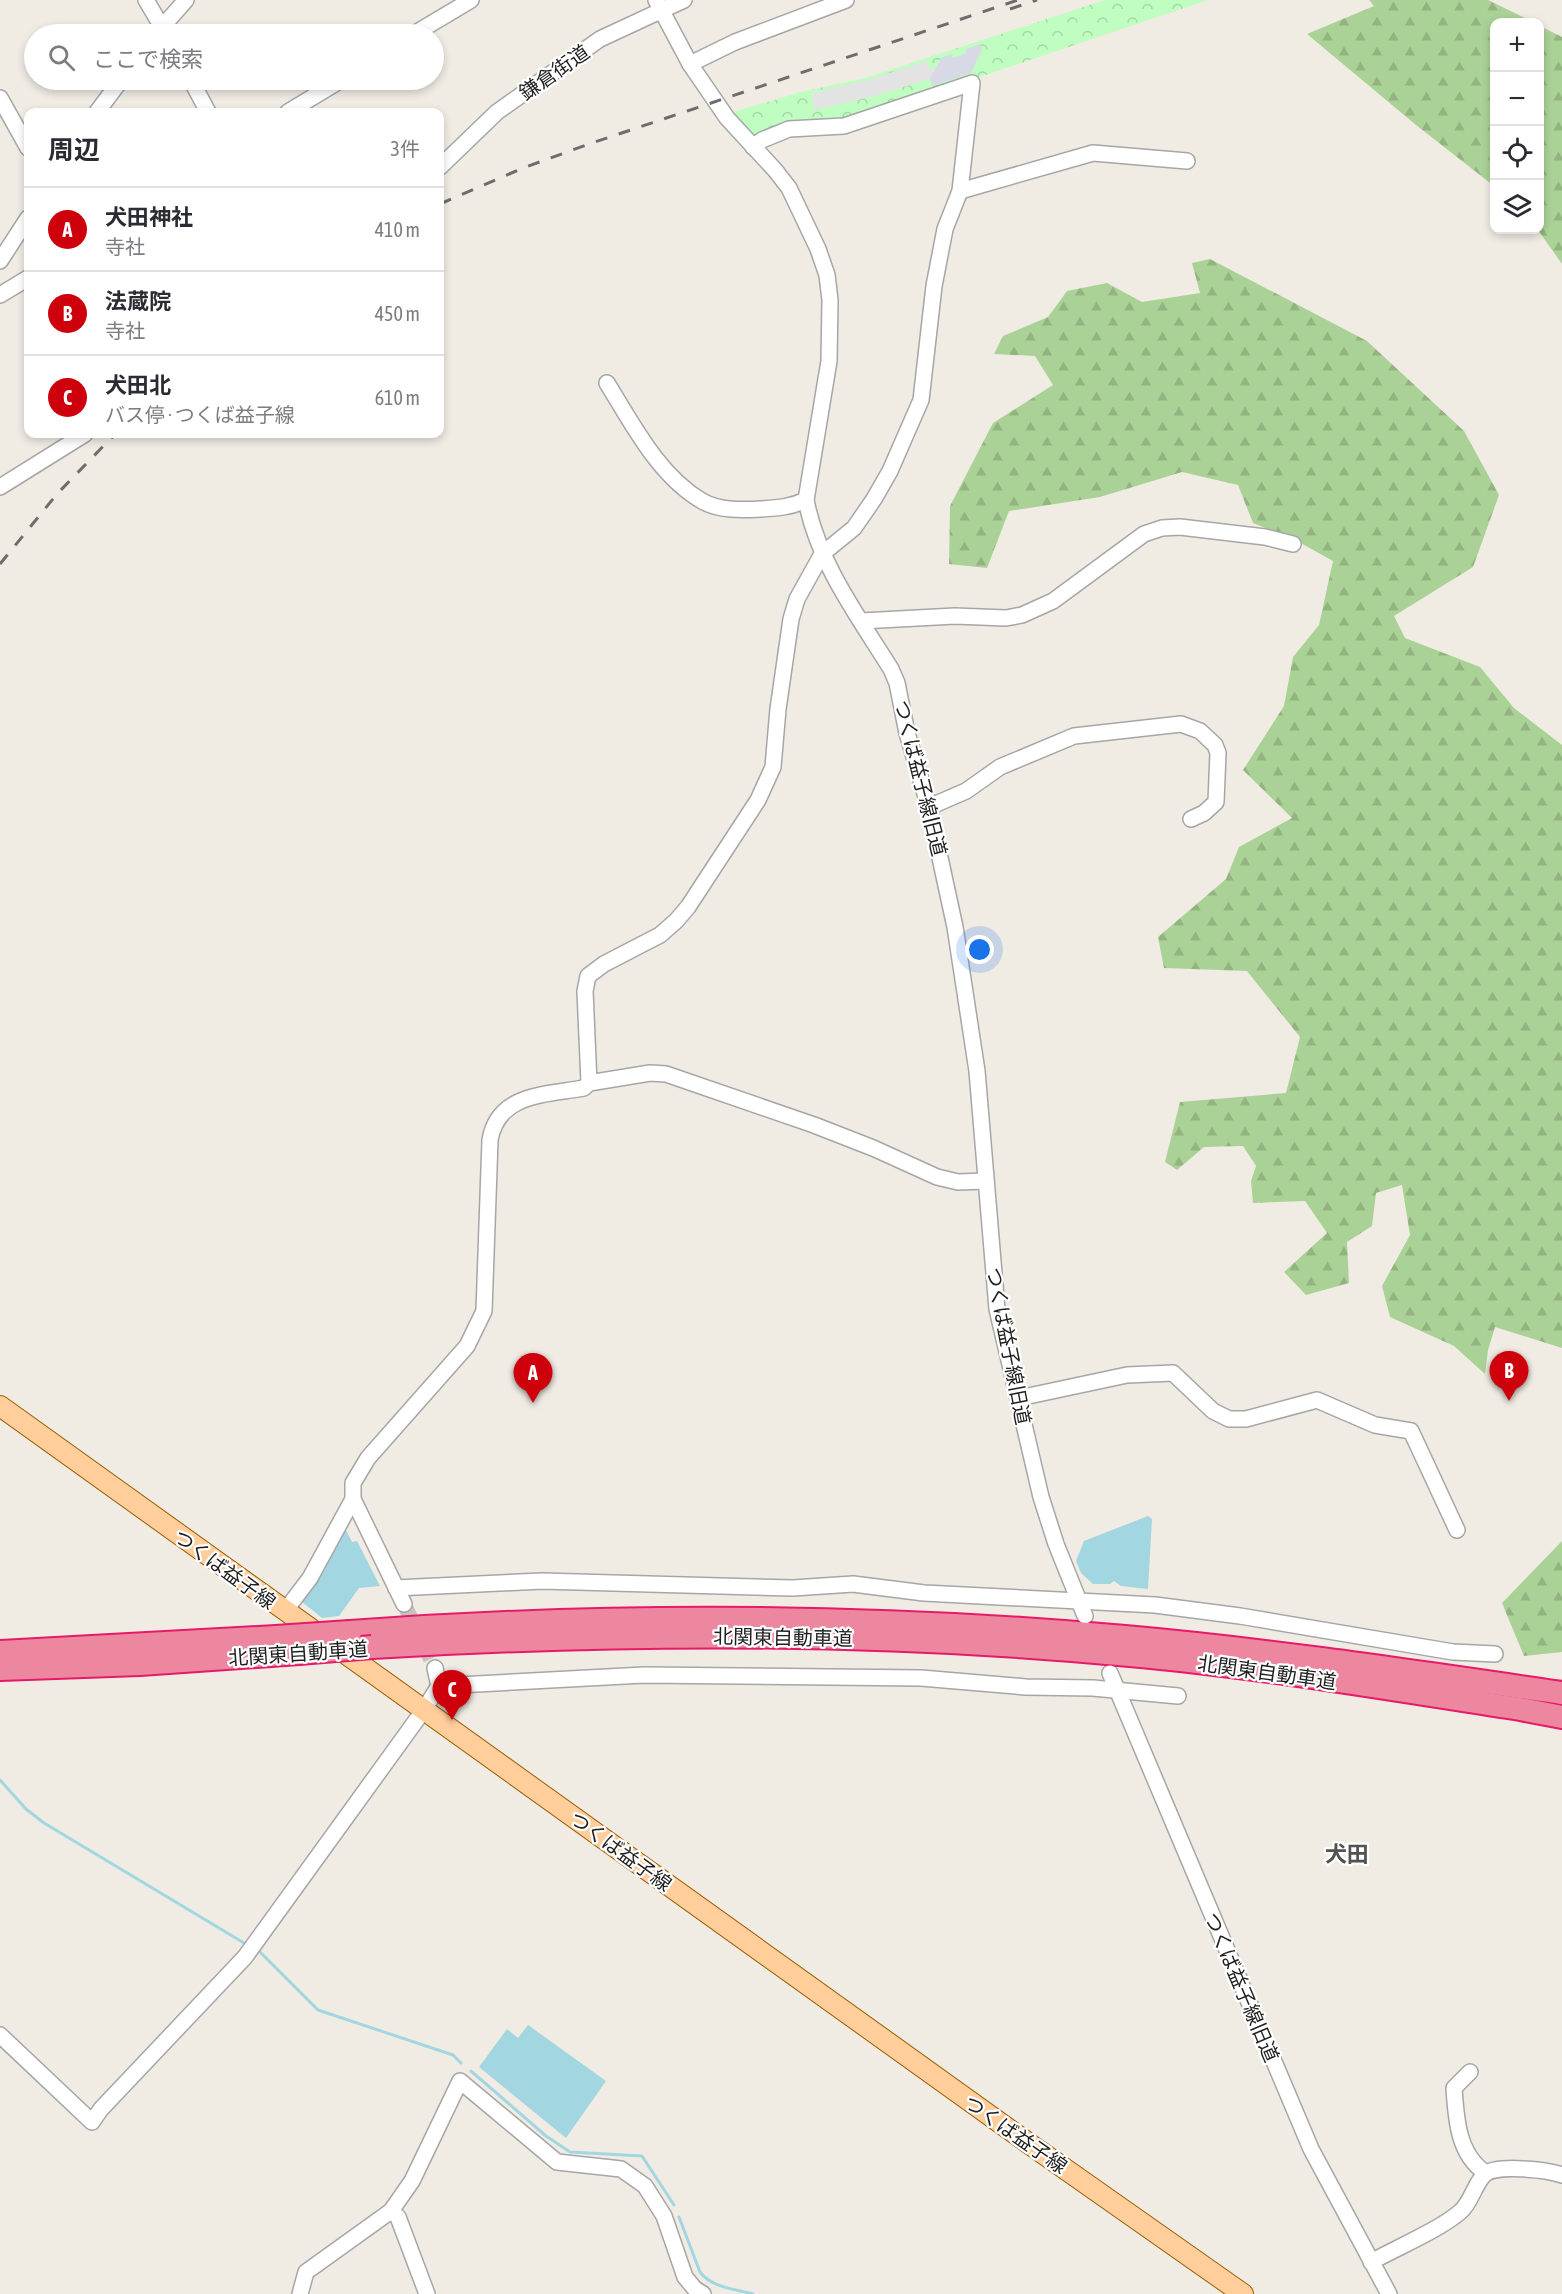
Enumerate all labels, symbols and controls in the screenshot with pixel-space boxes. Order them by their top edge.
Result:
map controls [1490,18,1544,234]
button: + [1490,18,1544,72]
search box [24,24,444,90]
street label: 鎌倉街道 [515,40,593,104]
icon: search [45,41,78,74]
text: ここで検索 [93,46,203,72]
button: − [1490,72,1544,126]
button: locate [1490,126,1544,180]
text: 周辺 [48,135,100,165]
text: 3件 [391,137,420,160]
button: layers [1490,180,1544,234]
text: 犬田神社 [105,204,193,230]
text: A [63,218,72,241]
text: 410 m [375,218,420,241]
text: 寺社 [105,235,145,258]
text: 法蔵院 [105,288,171,314]
text: B [63,302,72,325]
text: 450 m [375,302,420,325]
text: 寺社 [105,319,145,342]
text: 犬田北 [105,372,171,398]
text: C [63,386,72,409]
text: 610 m [375,386,420,409]
text: バス停 · つくば益子線 [105,403,295,426]
street label: つくば益子線旧道 [890,698,952,858]
your location [965,935,994,964]
street label: つくば益子線旧道 [982,1265,1036,1427]
pin: B [1490,1352,1528,1401]
pin: A [514,1354,552,1403]
street label: つくば益子線 [170,1524,280,1614]
street label: 北関東自動車道 [713,1624,853,1650]
street label: 北関東自動車道 [227,1637,369,1669]
street label: 北関東自動車道 [1196,1651,1338,1693]
pin: C [432,1670,472,1720]
street label: つくば益子線 [566,1806,676,1896]
district label: 犬田 [1325,1841,1369,1867]
street label: つくば益子線旧道 [1200,1909,1284,2065]
street label: つくば益子線 [960,2090,1072,2178]

